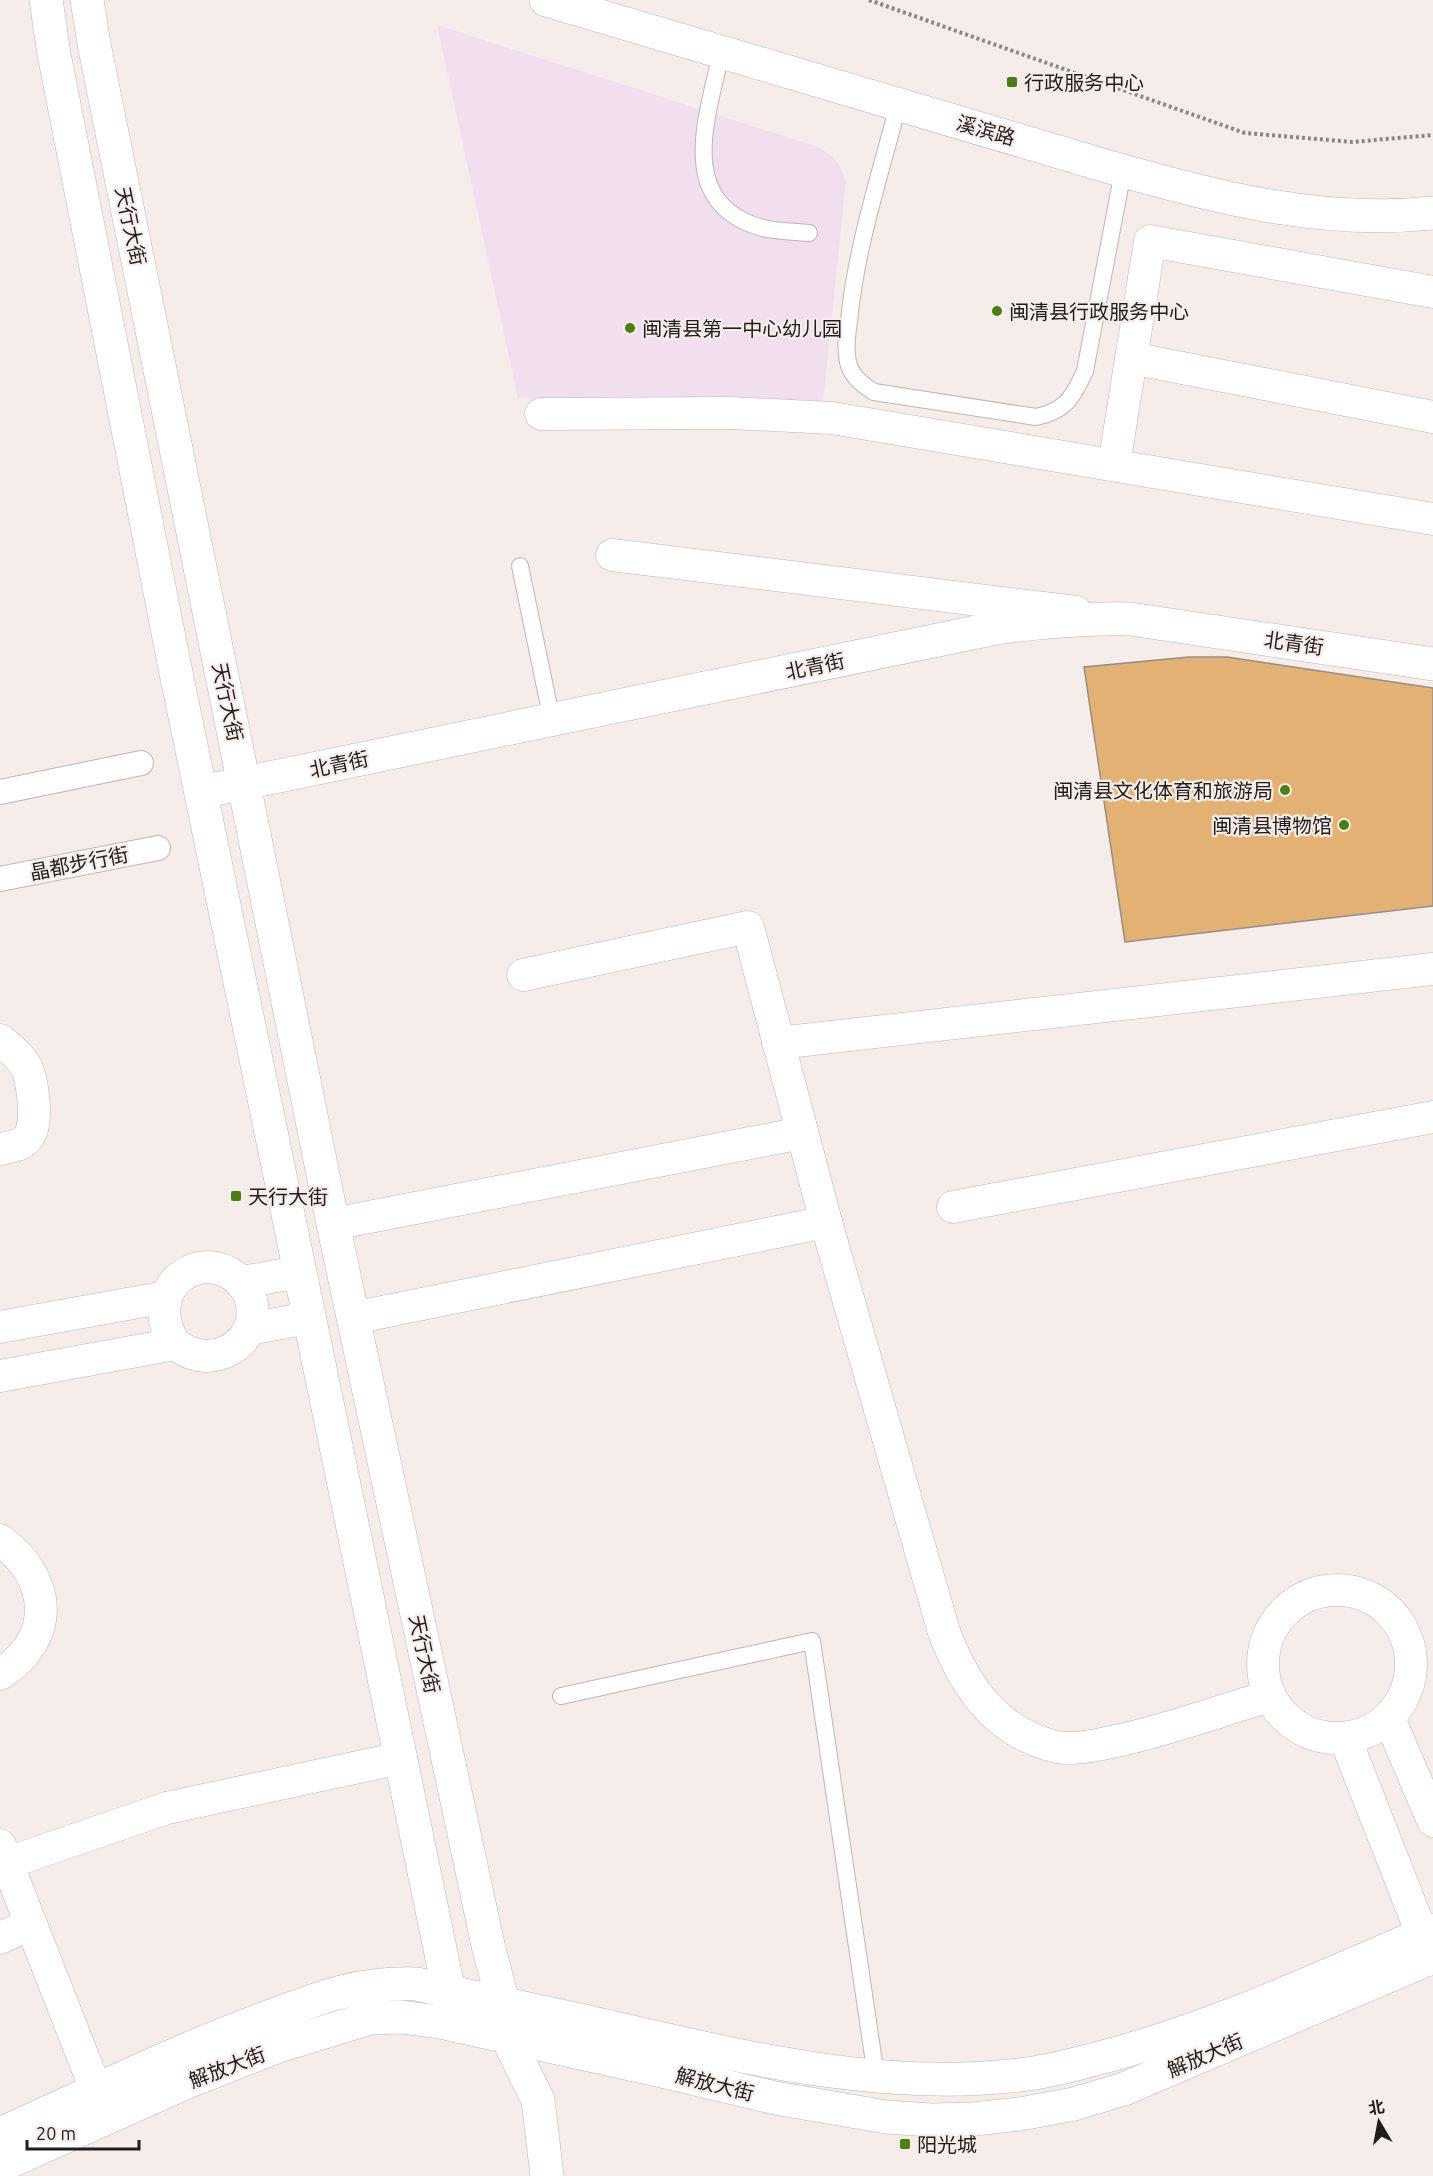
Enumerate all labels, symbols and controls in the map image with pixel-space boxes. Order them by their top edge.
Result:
place label: 行政服务中心 [1024,71,1144,94]
marker: 行政服务中心 [1005,75,1019,89]
street label: 溪滨路 [954,111,1018,149]
street label: 天行大街 [111,184,151,268]
place label: 闽清县行政服务中心 [1009,300,1189,323]
marker: 闽清县行政服务中心 [990,304,1004,318]
place label: 闽清县第一中心幼儿园 [642,317,842,340]
marker: 闽清县第一中心幼儿园 [623,321,637,335]
street label: 北青街 [1263,627,1325,659]
street label: 北青街 [783,649,847,683]
street label: 天行大街 [208,660,248,744]
street label: 北青街 [307,747,371,781]
place label: 闽清县文化体育和旅游局 [1053,779,1273,802]
marker: 闽清县文化体育和旅游局 [1278,783,1292,797]
place label: 闽清县博物馆 [1212,814,1332,837]
marker: 闽清县博物馆 [1337,818,1351,832]
street label: 晶都步行街 [28,842,130,884]
place label: 天行大街 [248,1185,328,1208]
marker: 天行大街 [229,1189,243,1203]
street label: 天行大街 [405,1612,445,1696]
street label: 解放大街 [1164,2029,1246,2081]
street label: 解放大街 [186,2042,268,2092]
street label: 解放大街 [673,2063,757,2105]
north arrow [1349,2092,1409,2152]
text: 北 [1367,2097,1386,2117]
scale bar [27,2113,140,2151]
text: 20 m [36,2123,76,2143]
place label: 阳光城 [917,2133,977,2156]
marker: 阳光城 [898,2137,912,2151]

